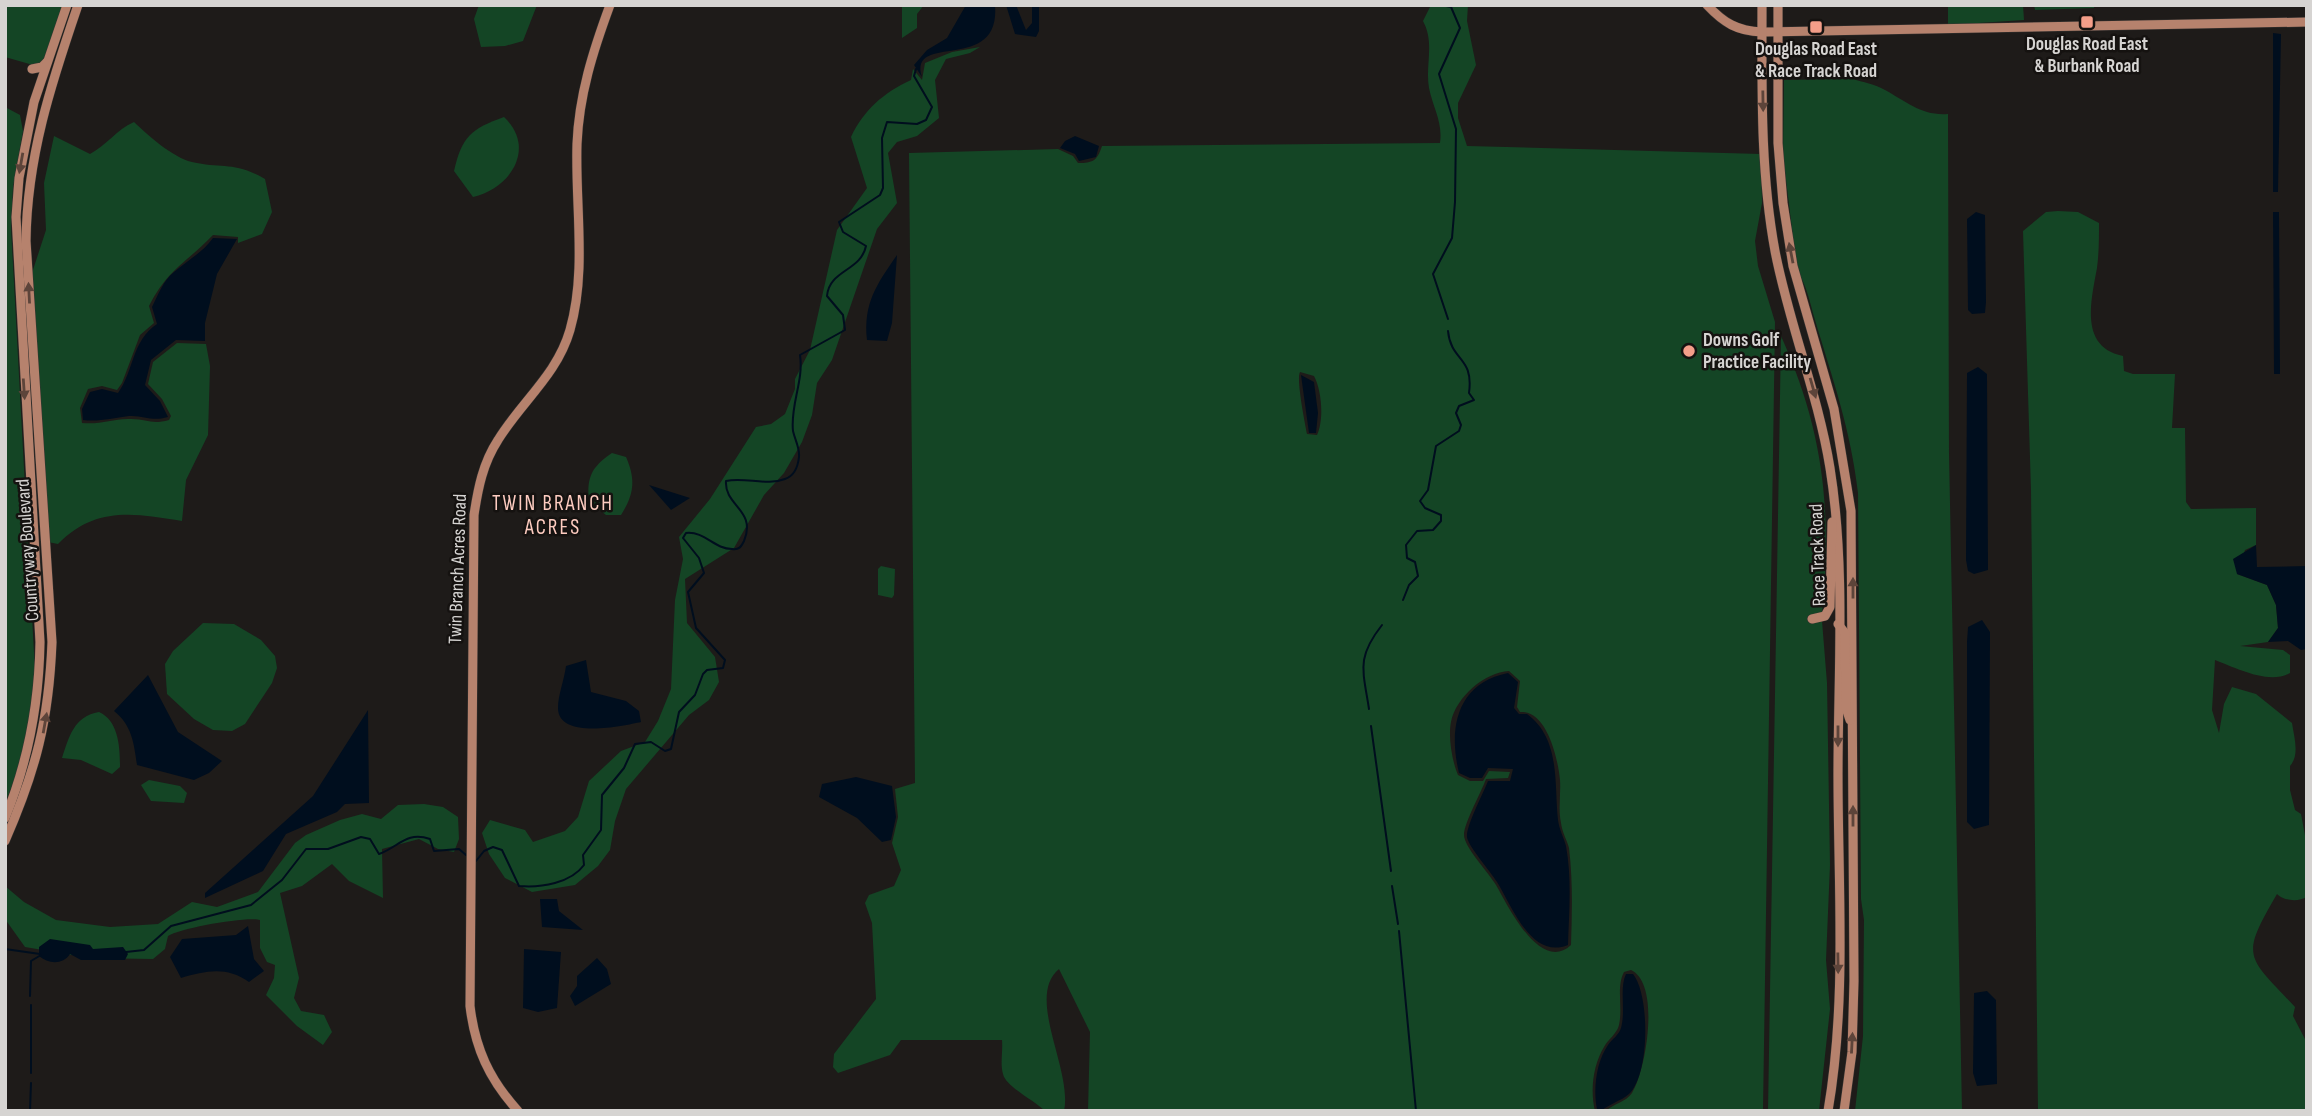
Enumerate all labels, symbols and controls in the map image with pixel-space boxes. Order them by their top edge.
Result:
marker: Douglas Road East & Burbank Road [2079,14,2095,30]
marker: Douglas Road East & Race Track Road [1808,19,1824,35]
place label: Douglas Road East & Burbank Road [2026,33,2148,78]
place label: Douglas Road East & Race Track Road [1755,38,1877,83]
one-way arrow [1757,90,1769,112]
one-way arrow [15,152,26,174]
one-way arrow [1785,242,1796,264]
one-way arrow [23,282,34,304]
place label: Downs Golf Practice Facility [1703,329,1811,374]
marker: Downs Golf Practice Facility [1681,343,1697,359]
one-way arrow [1808,378,1818,399]
one-way arrow [19,379,30,401]
street label: Countryway Boulevard [12,478,44,622]
district label: TWIN BRANCH ACRES [492,491,614,540]
street label: Twin Branch Acres Road [444,494,472,644]
street label: Race Track Road [1805,503,1831,607]
one-way arrow [1847,577,1859,599]
one-way arrow [40,712,51,734]
one-way arrow [1832,725,1844,747]
one-way arrow [1847,804,1859,826]
one-way arrow [1833,953,1844,975]
one-way arrow [1847,1032,1858,1054]

